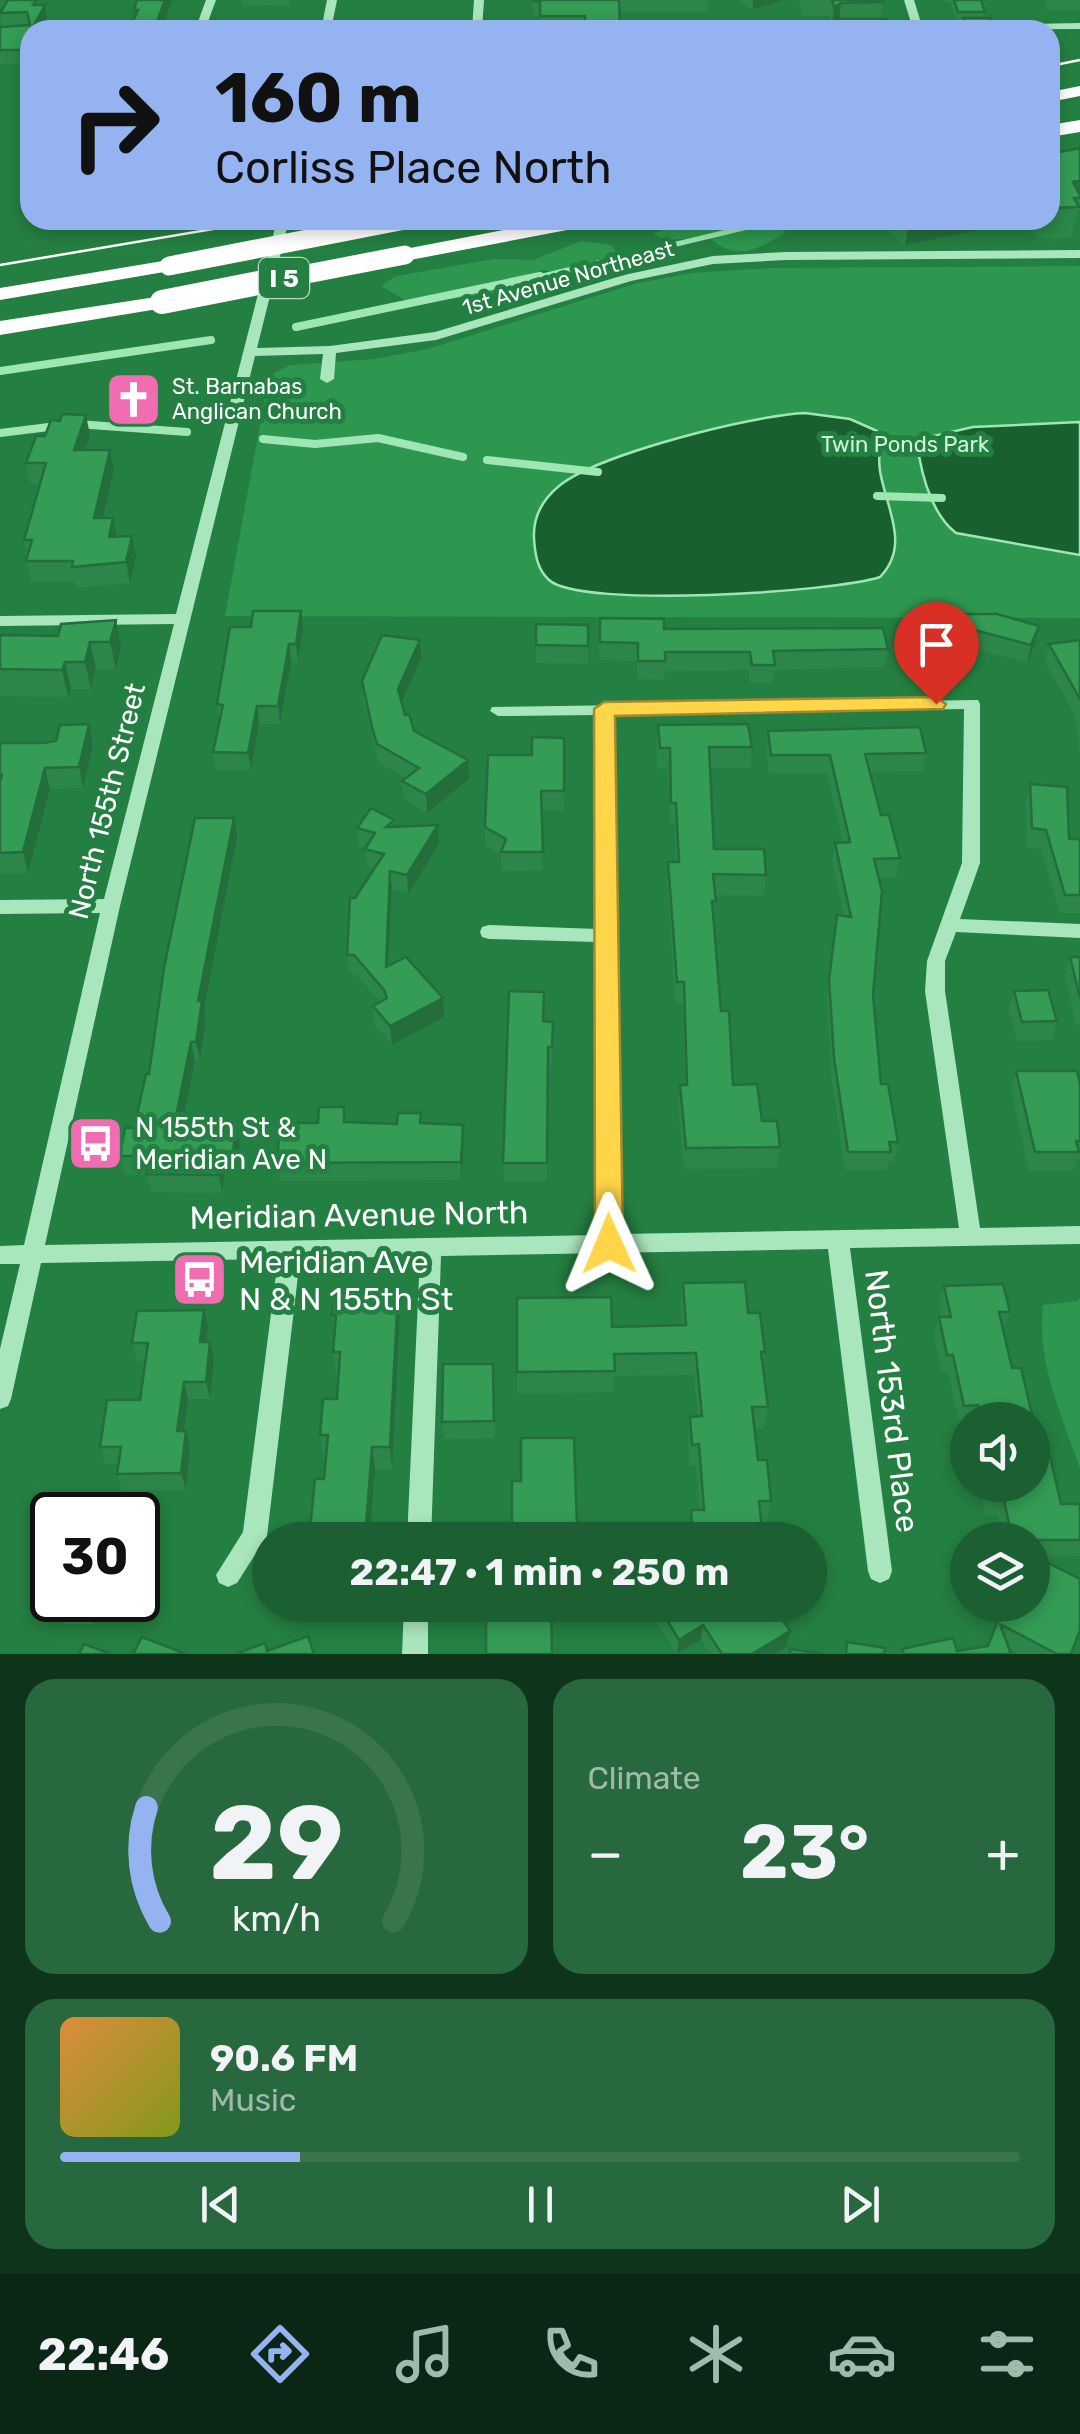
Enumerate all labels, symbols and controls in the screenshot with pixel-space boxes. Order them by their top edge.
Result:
text: 160 m [215,57,422,140]
icon: right [50,60,180,190]
text: Corliss Place North [215,141,612,194]
street label: 1st Avenue Northeast [459,235,677,321]
road number: I 5 [259,258,309,298]
church icon: St. Barnabas Anglican Church [103,369,163,429]
place label: St. Barnabas Anglican Church [172,373,342,425]
park label: Twin Ponds Park [821,431,990,458]
pin [894,602,979,705]
icon: arrive [909,617,964,672]
street label: North 155th Street [62,680,152,922]
place label: N 155th St & Meridian Ave N [135,1111,327,1176]
bus stop icon: N 155th St & Meridian Ave N [66,1113,126,1173]
position arrow [557,1192,661,1296]
street label: Meridian Avenue North [189,1193,529,1237]
place label: Meridian Ave N & N 155th St [239,1243,453,1318]
bus stop icon: Meridian Ave N & N 155th St [170,1250,230,1310]
street label: North 153rd Place [857,1267,927,1535]
map controls [950,1402,1050,1622]
button: sound [950,1402,1050,1502]
speed limit sign: 30 [30,1492,160,1622]
button: layers [950,1522,1050,1622]
text: 22:47 · 1 min · 250 m [350,1549,729,1595]
text: Climate [588,1759,701,1797]
text: 29 [209,1782,343,1905]
text: 23° [740,1808,869,1897]
text: − [588,1821,623,1886]
text: + [986,1821,1020,1886]
text: km/h [232,1898,321,1940]
text: 90.6 FM [210,2035,358,2081]
text: Music [210,2081,296,2119]
icon: previous [193,2177,248,2232]
icon: pause [513,2177,568,2232]
icon: next [833,2177,888,2232]
icon: directions [245,2319,315,2389]
icon: music [390,2319,460,2389]
icon: phone [536,2319,606,2389]
icon: climate [681,2319,751,2389]
icon: car [827,2319,897,2389]
icon: filters [972,2319,1042,2389]
text: 22:46 [38,2328,169,2381]

